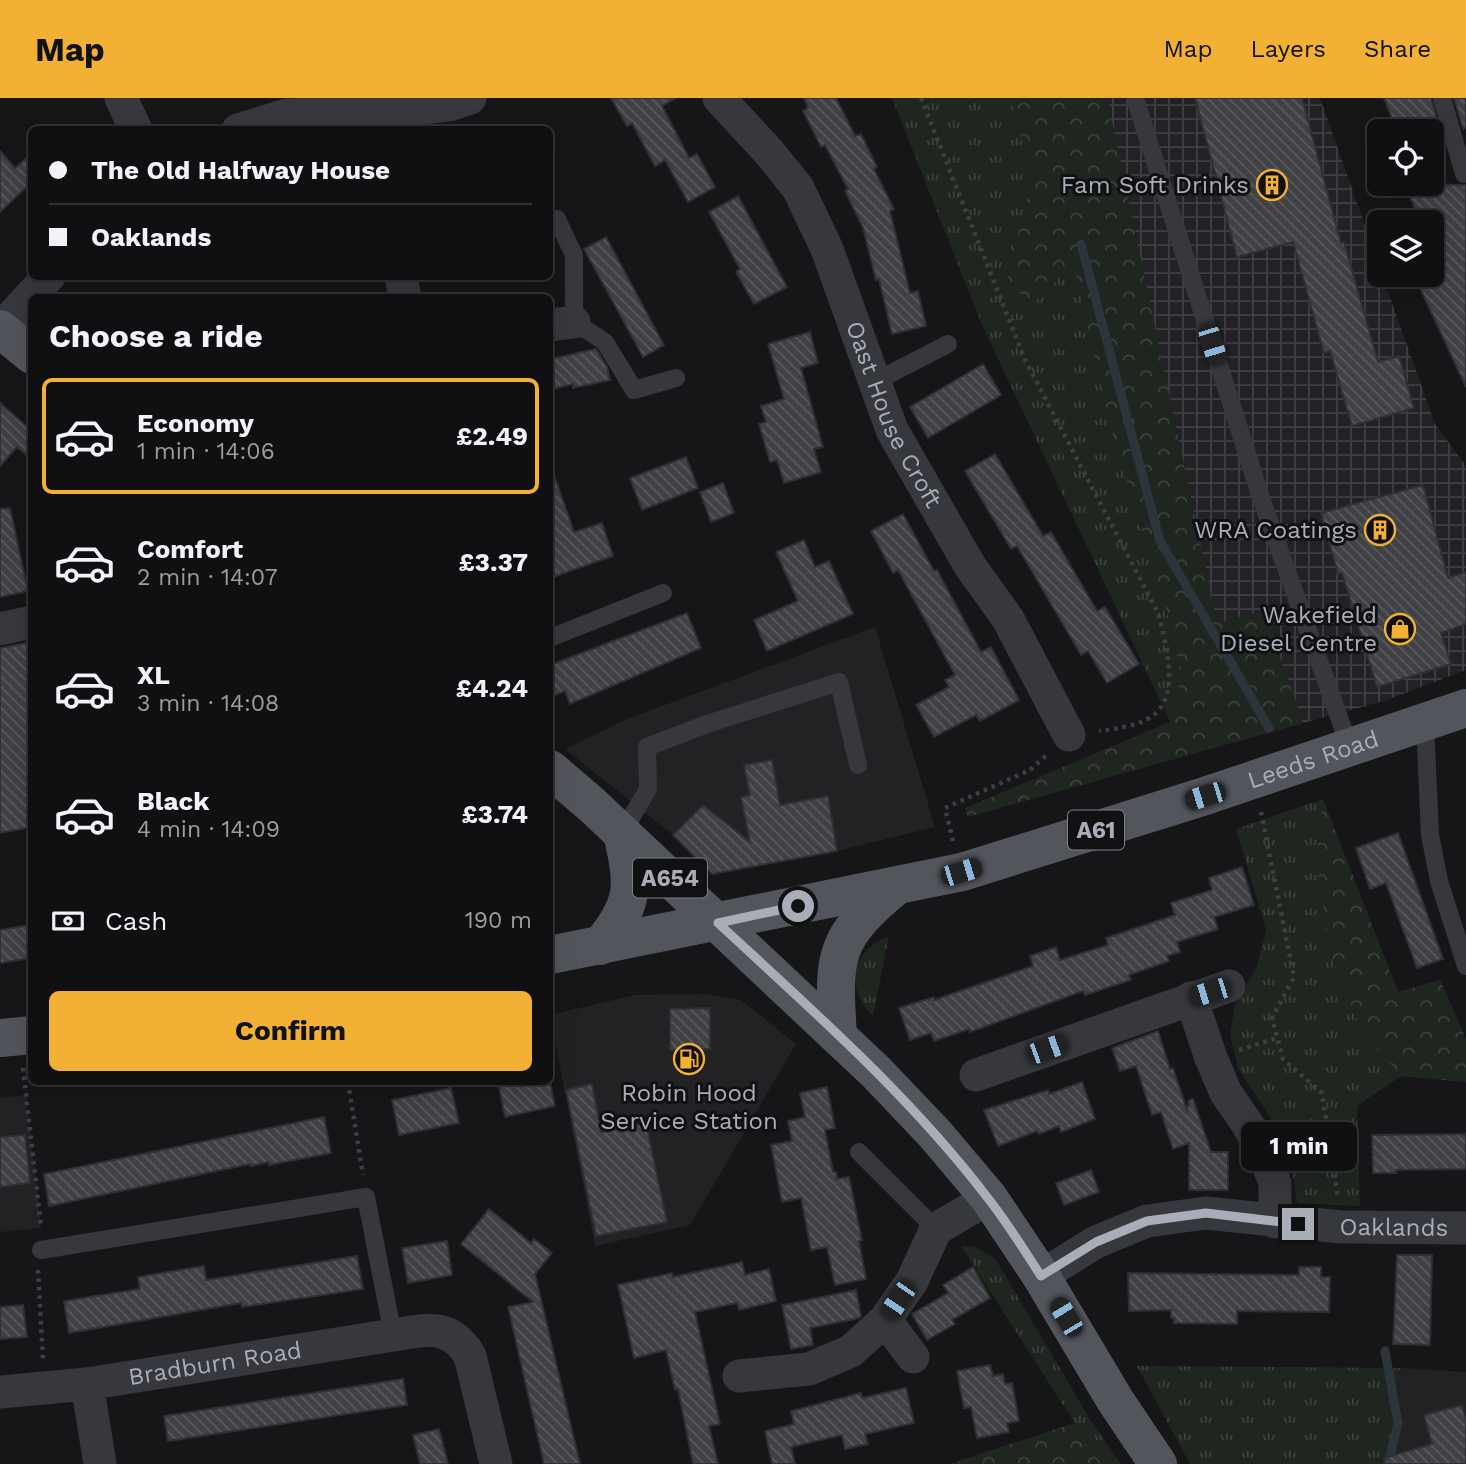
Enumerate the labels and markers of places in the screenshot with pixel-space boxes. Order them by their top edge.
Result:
building icon: Fam Soft Drinks [1255,168,1289,202]
place label: Fam Soft Drinks [1061,171,1249,199]
building icon: WRA Coatings [1363,513,1397,547]
place label: WRA Coatings [1194,516,1357,544]
place label: Wakefield Diesel Centre [1220,601,1377,657]
shop icon: Wakefield Diesel Centre [1383,612,1417,646]
fuel station icon: Robin Hood Service Station [672,1042,706,1076]
place label: Robin Hood Service Station [600,1079,778,1135]

